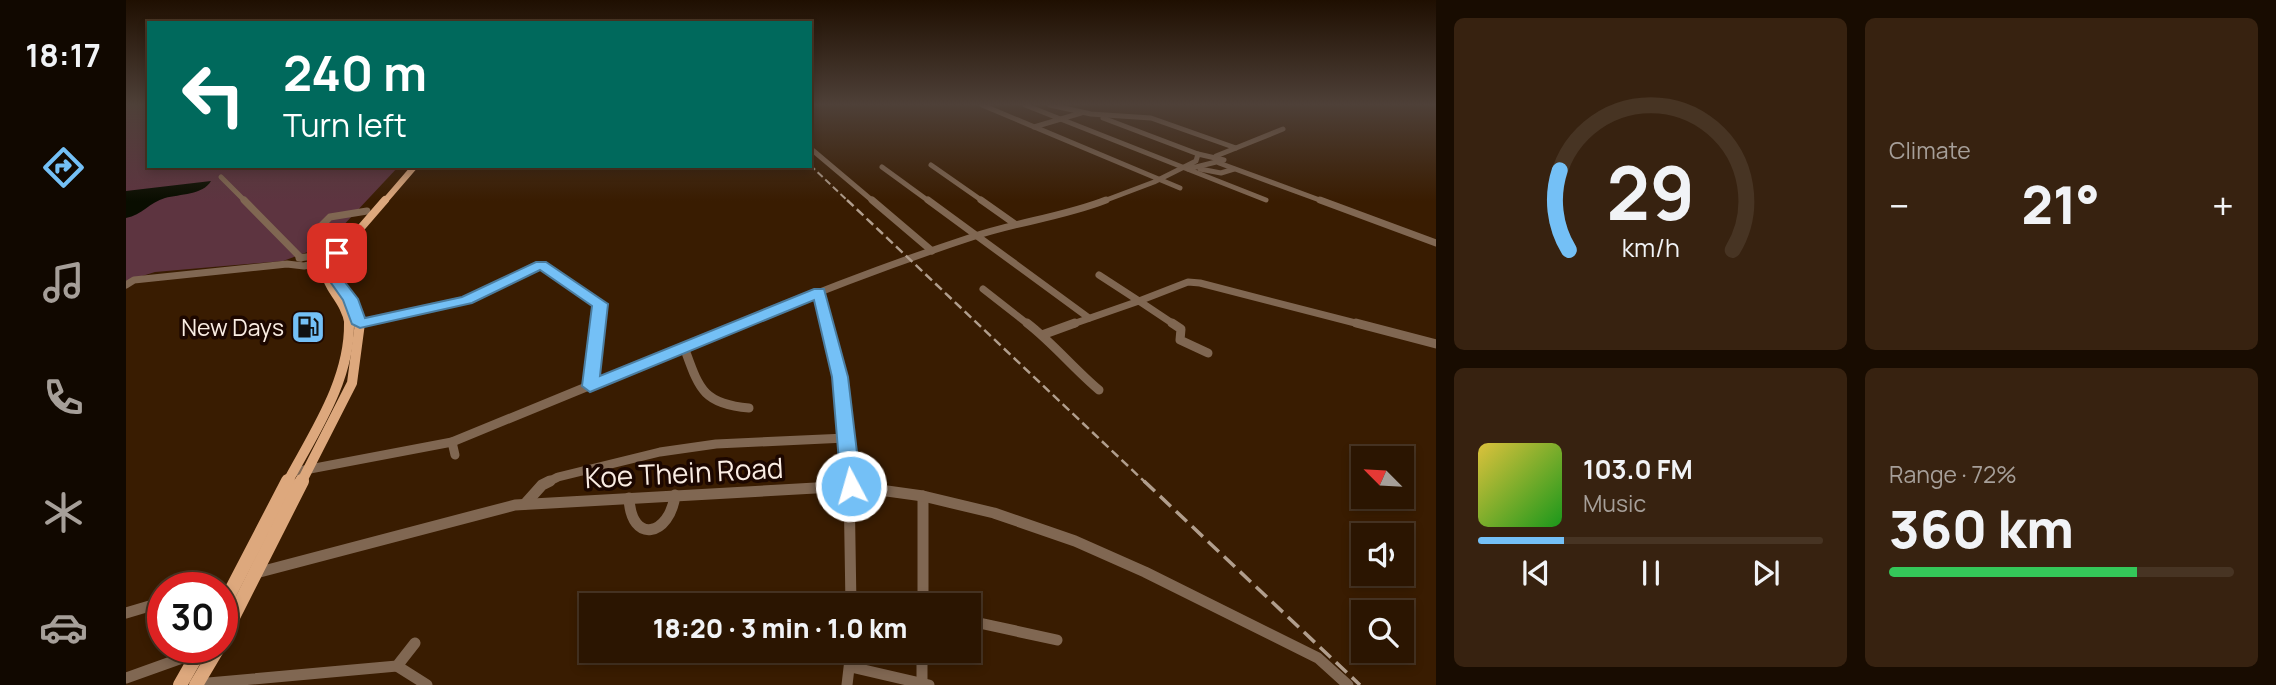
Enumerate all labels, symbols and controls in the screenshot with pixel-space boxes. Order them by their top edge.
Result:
text: 18:17 [25,33,101,77]
text: 240 m [283,39,427,106]
icon: left [168,49,259,140]
text: Turn left [283,103,407,147]
text: Climate [1889,134,1971,166]
text: 29 [1606,142,1695,242]
icon: directions [39,143,88,192]
text: 21° [2022,169,2100,240]
text: − [1889,179,1910,231]
text: + [2212,179,2234,231]
pin [307,223,367,283]
text: km/h [1621,230,1680,265]
icon: arrive [318,234,356,272]
icon: music [39,258,88,307]
fuel station icon: New Days [289,308,327,346]
place label: New Days [181,311,284,343]
icon: phone [39,373,88,422]
north arrow [1351,446,1414,509]
map controls [1351,446,1414,663]
street label: Koe Thein Road [584,448,784,496]
position arrow [814,449,888,523]
text: 103.0 FM [1583,451,1693,487]
text: Range · 72% [1889,458,2017,490]
text: Music [1583,487,1646,519]
icon: climate [39,488,88,537]
text: 360 km [1889,493,2074,564]
button: sound [1351,523,1414,586]
icon: previous [1517,554,1555,592]
icon: pause [1632,554,1670,592]
icon: next [1747,554,1785,592]
speed limit sign: 30 [147,572,238,663]
button: search [1351,600,1414,663]
icon: car [39,603,88,652]
text: 18:20 · 3 min · 1.0 km [653,610,907,646]

